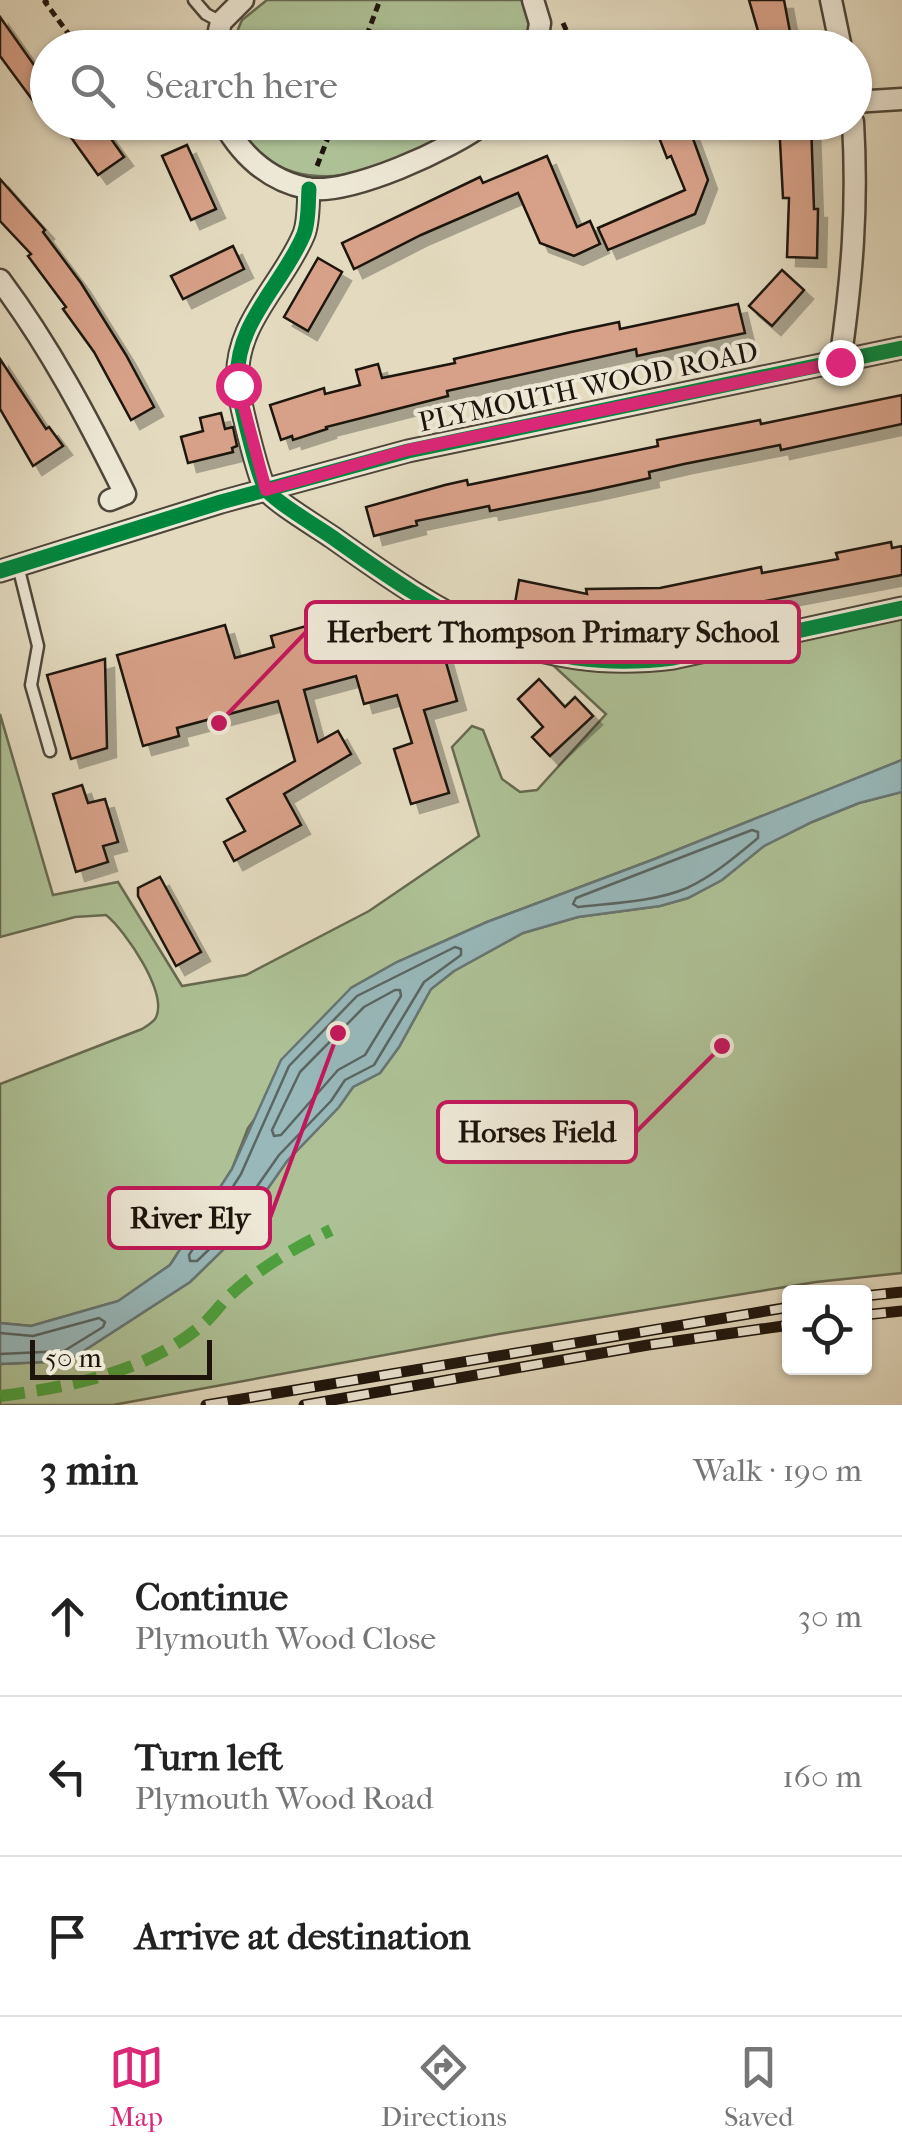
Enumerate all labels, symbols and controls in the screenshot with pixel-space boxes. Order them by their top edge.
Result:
search box [30,30,872,140]
icon: search [65,58,120,113]
text: Search here [145,63,338,108]
street label: PLYMOUTH WOOD ROAD [415,334,761,439]
route end [818,340,864,386]
route start [216,363,262,409]
callout: Herbert Thompson Primary School [306,602,799,662]
text: Herbert Thompson Primary School [327,615,780,650]
callout: Horses Field [438,1102,636,1162]
text: Horses Field [458,1115,618,1150]
callout: River Ely [109,1188,270,1248]
text: River Ely [130,1201,252,1236]
map controls [782,1285,872,1375]
button: locate [782,1285,872,1375]
scale bar [30,1335,212,1380]
text: 50 m [45,1341,102,1374]
text: 3 min [40,1446,138,1495]
text: Walk · 190 m [693,1452,862,1489]
text: Continue [135,1575,288,1620]
icon: ahead [40,1589,95,1644]
text: 30 m [798,1598,862,1635]
text: Plymouth Wood Close [135,1620,436,1657]
text: Turn left [135,1735,283,1780]
icon: left [40,1749,95,1804]
text: 160 m [782,1758,862,1795]
text: Plymouth Wood Road [135,1780,433,1817]
icon: arrive [40,1909,95,1964]
text: Arrive at destination [135,1914,471,1959]
tab: Map [109,2040,164,2133]
tab: Directions [381,2040,507,2133]
tab: Saved [724,2040,793,2133]

